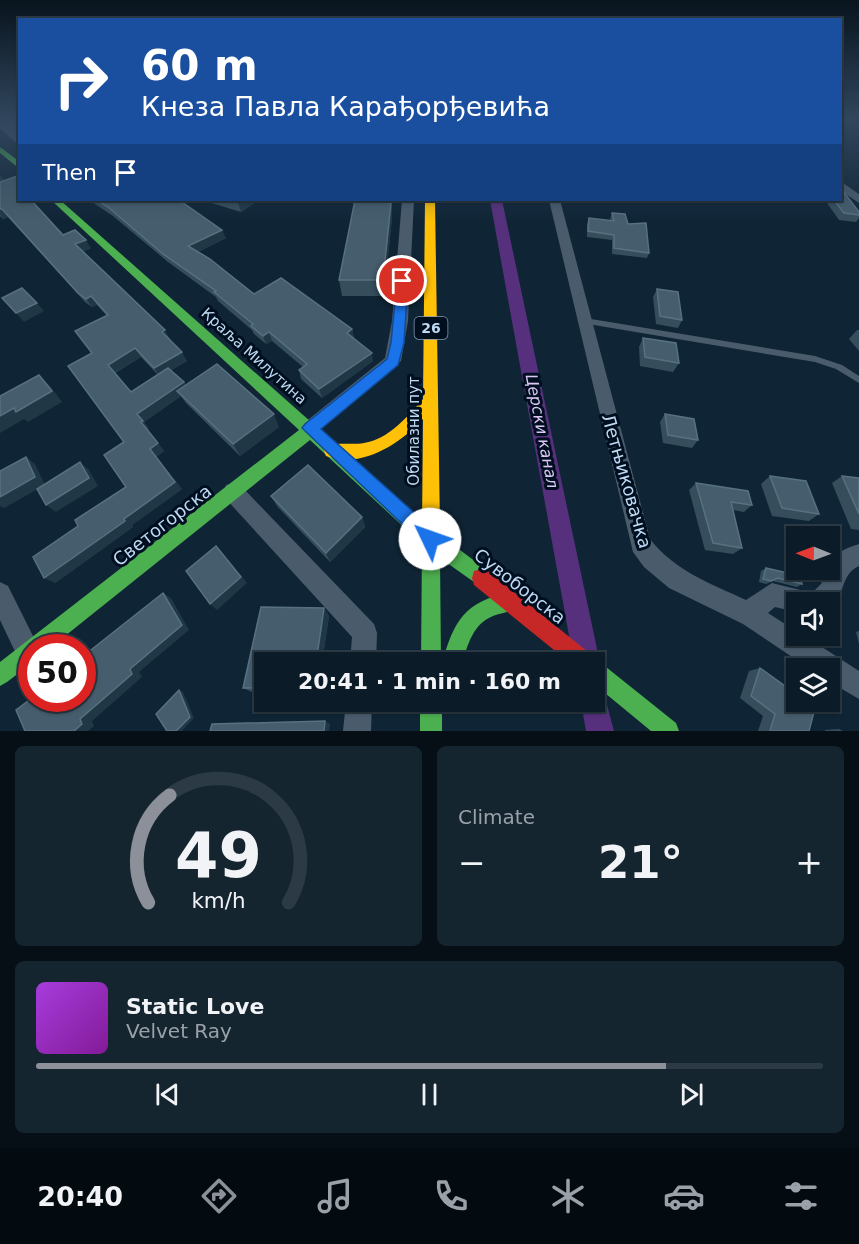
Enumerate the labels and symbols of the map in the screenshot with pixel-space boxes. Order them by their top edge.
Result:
pin [376,255,427,306]
street label: Краља Милутина [198,304,310,408]
road number: 26 [414,317,448,339]
water label: Церски канал [522,372,562,490]
street label: Обилазни пут [405,376,423,486]
street label: Летњиковачка [598,411,656,551]
street label: Светогорска [108,480,216,570]
position arrow [398,507,462,571]
north arrow [786,526,840,580]
street label: Сувоборска [470,544,570,628]
speed limit sign: 50 [18,634,96,712]

